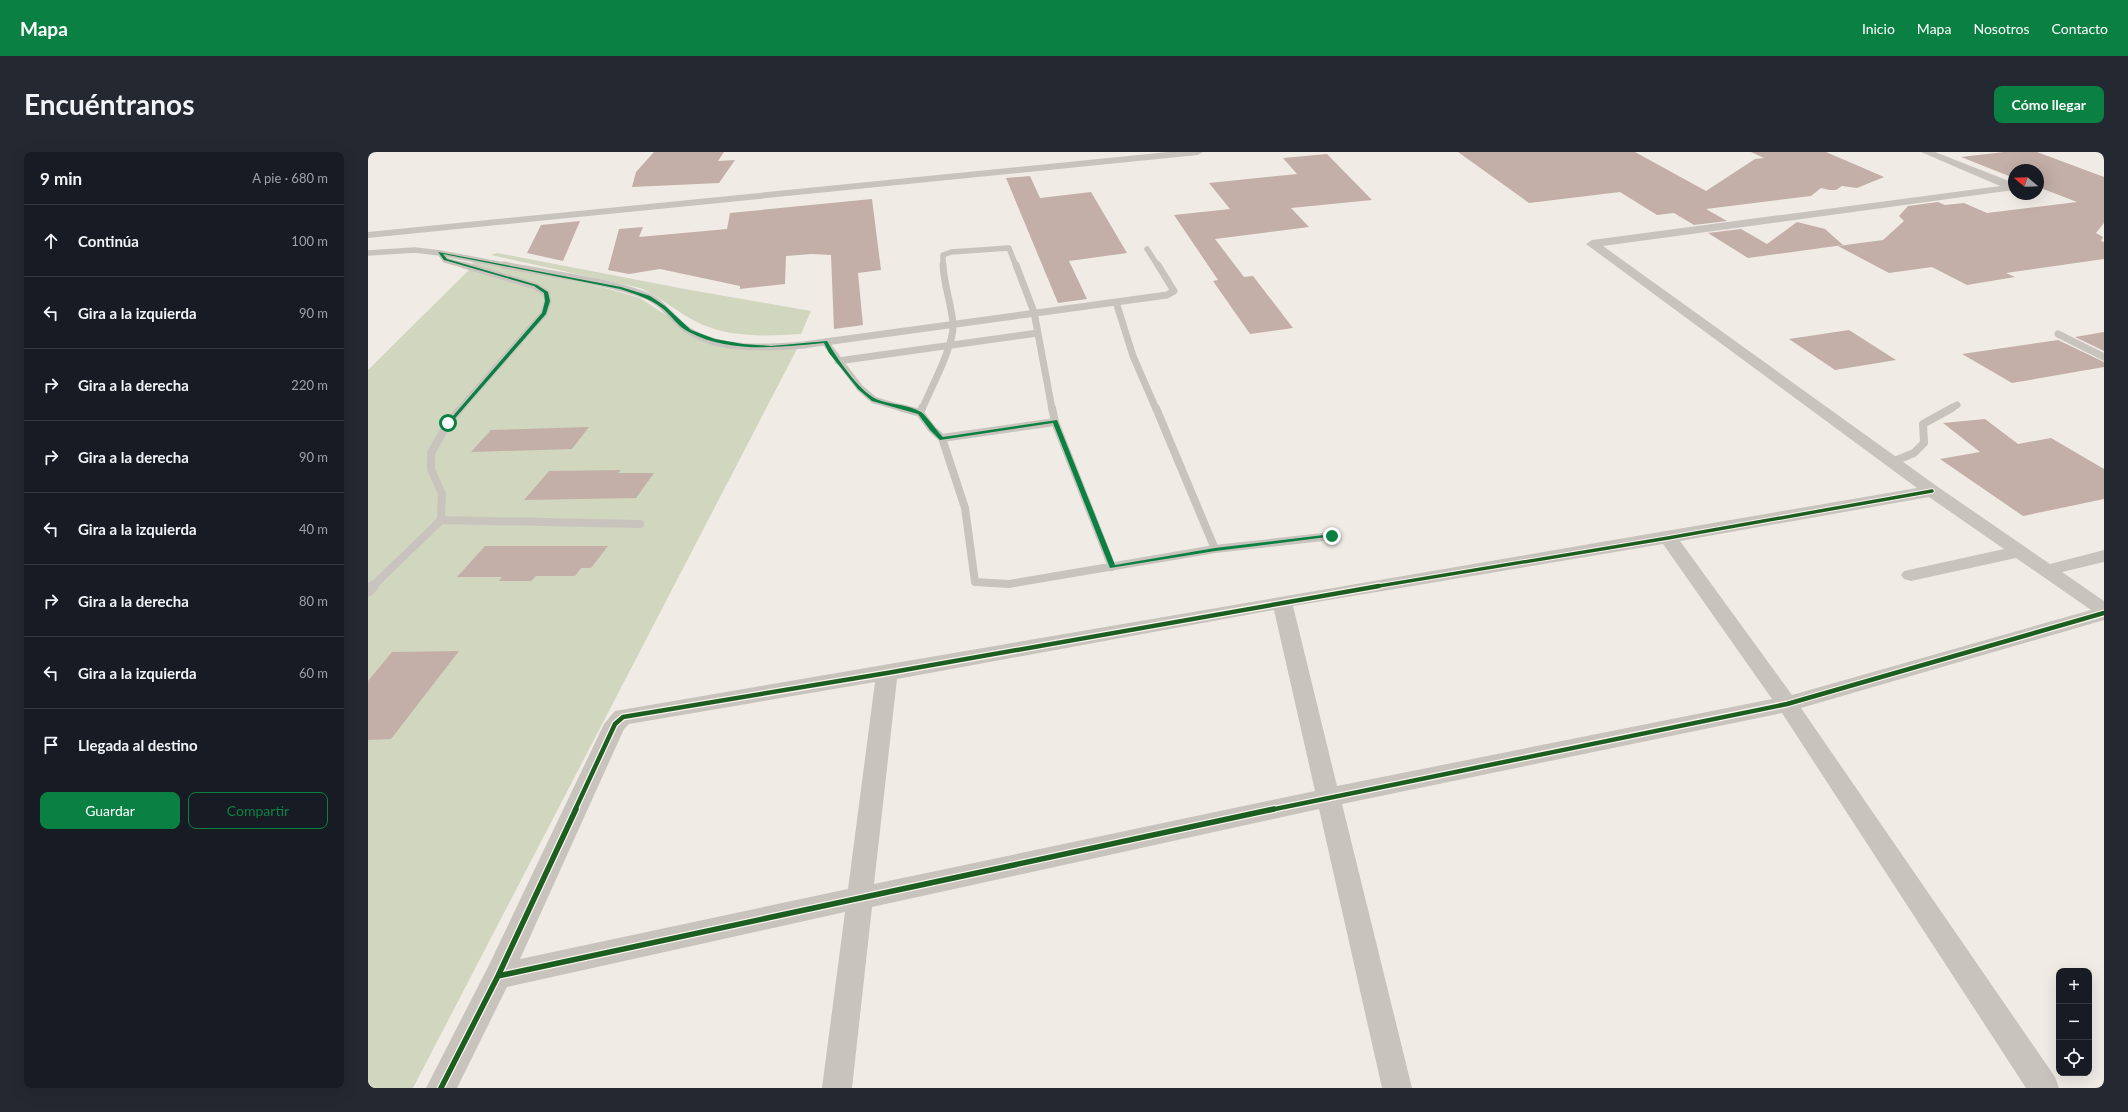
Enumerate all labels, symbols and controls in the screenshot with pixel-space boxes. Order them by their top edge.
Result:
text: Mapa [20,17,68,40]
text: Inicio [1862,20,1895,37]
text: Mapa [1917,20,1951,37]
text: Nosotros [1973,20,2030,37]
text: Contacto [2052,20,2108,37]
button: Cómo llegar [1994,86,2104,123]
text: Encuéntranos [24,87,195,121]
north arrow [2008,164,2044,200]
text: 9 min [40,168,82,189]
text: A pie · 680 m [252,170,328,186]
icon: ahead [40,230,62,252]
text: Continúa [78,232,139,250]
text: 100 m [291,233,328,249]
icon: left [40,302,62,324]
text: Gira a la izquierda [78,304,197,322]
text: 90 m [299,305,328,321]
icon: right [40,374,62,396]
text: Gira a la derecha [78,376,189,394]
text: 220 m [291,377,328,393]
route start [439,414,457,432]
icon: right [40,446,62,468]
text: Gira a la derecha [78,448,189,466]
text: 90 m [299,449,328,465]
icon: left [40,518,62,540]
text: Gira a la izquierda [78,520,197,538]
text: 40 m [299,521,328,537]
route end [1323,527,1341,545]
icon: right [40,590,62,612]
text: Gira a la derecha [78,592,189,610]
text: 80 m [299,593,328,609]
icon: left [40,662,62,684]
text: Gira a la izquierda [78,664,197,682]
text: 60 m [299,665,328,681]
icon: arrive [40,734,62,756]
text: Llegada al destino [78,736,198,754]
button: Guardar [40,792,180,829]
button: Compartir [188,792,328,829]
map controls [2056,968,2092,1076]
button: + [2056,968,2092,1004]
button: − [2056,1004,2092,1040]
button: locate [2056,1040,2092,1076]

